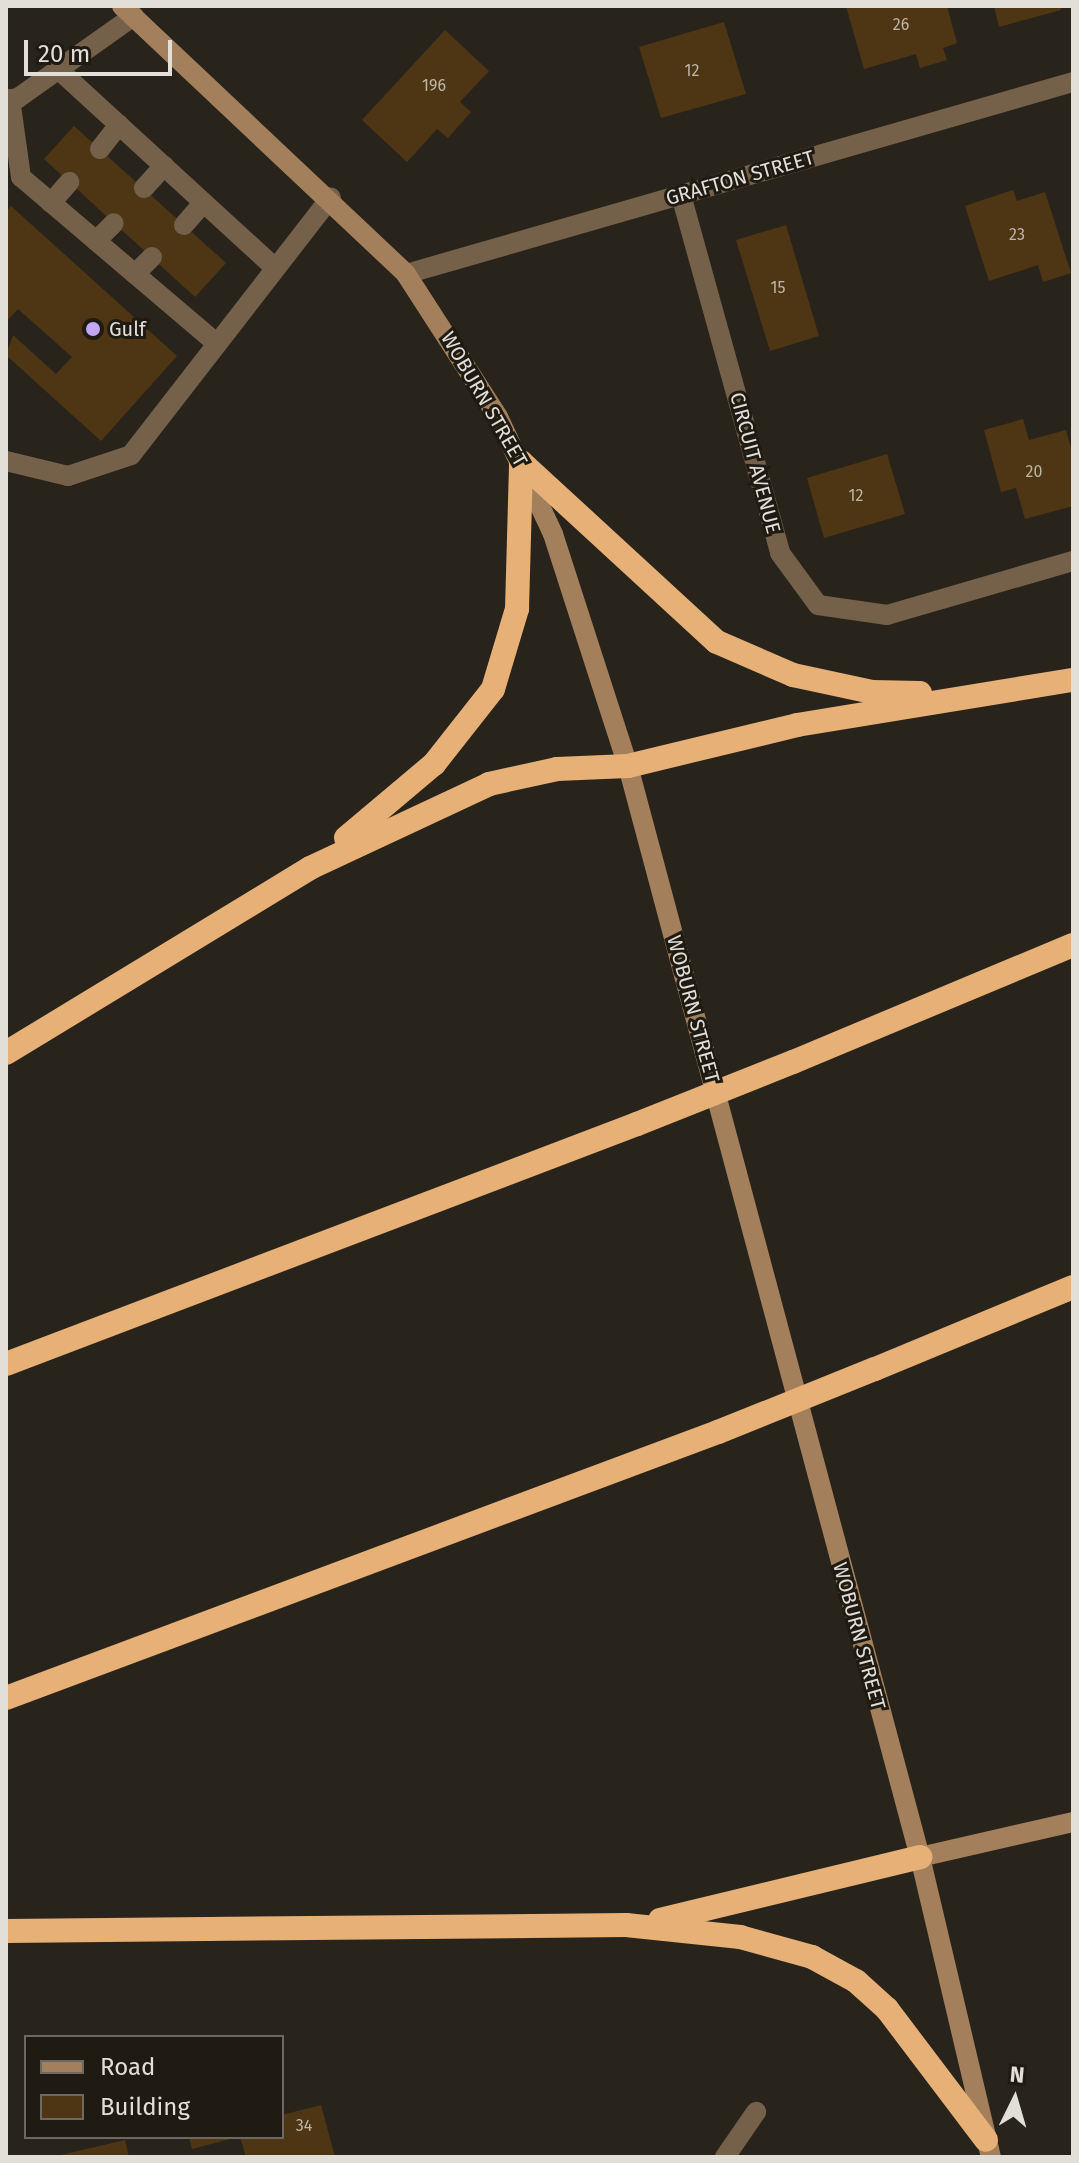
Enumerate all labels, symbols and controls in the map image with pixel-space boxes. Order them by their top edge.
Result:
house number: 26 [893,15,909,35]
scale bar [28,24,176,74]
text: 20 m [38,40,90,68]
house number: 12 [685,61,699,81]
house number: 196 [422,76,446,96]
street label: GRAFTON STREET [663,145,817,211]
house number: 23 [1009,225,1025,245]
house number: 15 [771,278,785,298]
place label: Gulf [109,317,146,341]
marker: Gulf [84,320,102,338]
street label: WOBURN STREET [436,327,532,471]
street label: CIRCUIT AVENUE [725,390,785,536]
house number: 20 [1026,462,1042,482]
house number: 12 [849,486,863,506]
street label: WOBURN STREET [662,933,724,1085]
street label: WOBURN STREET [828,1560,890,1712]
legend [24,2035,284,2139]
text: Road [100,2053,155,2081]
north arrow [975,2059,1055,2139]
text: N [1009,2061,1026,2089]
text: Building [100,2093,190,2121]
house number: 34 [296,2116,312,2136]

